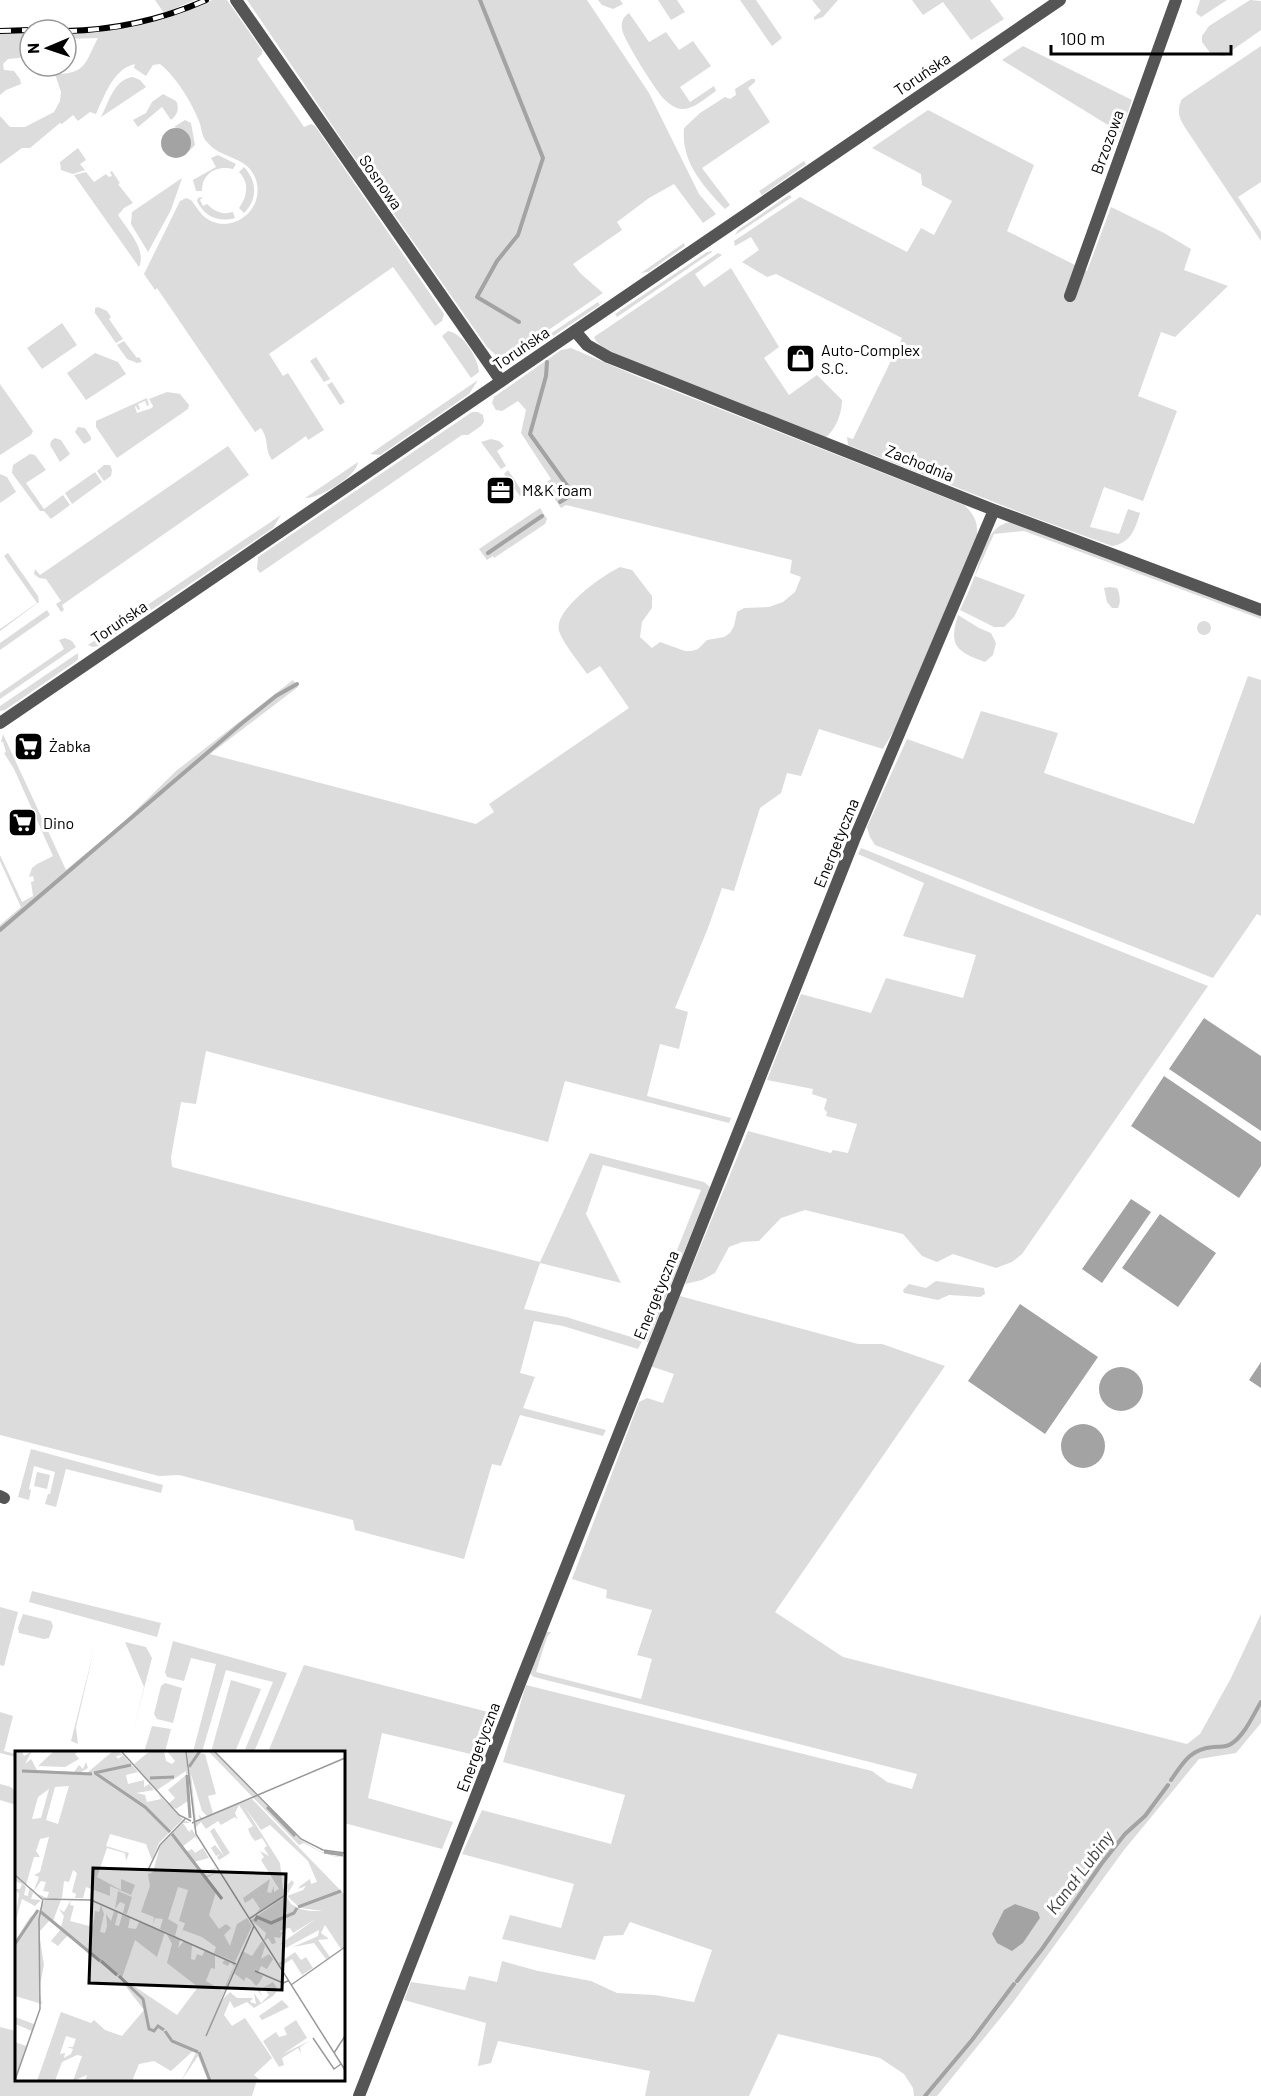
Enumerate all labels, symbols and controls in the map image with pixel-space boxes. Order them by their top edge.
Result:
north arrow [18,18,78,78]
scale bar [1051,18,1231,56]
text: 100 m [1060,27,1105,49]
text: N [23,43,42,54]
street label: Toruńska [890,48,953,99]
street label: Brzozowa [1086,107,1127,176]
street label: Sosnowa [356,151,407,213]
street label: Toruńska [489,322,552,373]
place label: Auto-Complex S.C. [821,340,920,377]
shop icon: Auto-Complex S.C. [784,343,816,375]
street label: Zachodnia [883,440,957,485]
office icon: M&K foam [485,474,517,506]
place label: M&K foam [522,480,592,499]
street label: Toruńska [87,596,150,647]
supermarket icon: Żabka [12,730,44,762]
place label: Żabka [49,736,91,755]
street label: Energetyczna [809,795,862,890]
supermarket icon: Dino [6,807,38,839]
place label: Dino [43,813,74,832]
street label: Energetyczna [629,1247,682,1342]
street label: Energetyczna [452,1699,503,1794]
inset map [15,1751,345,2081]
water label: Kanał Lubiny [1041,1826,1118,1919]

